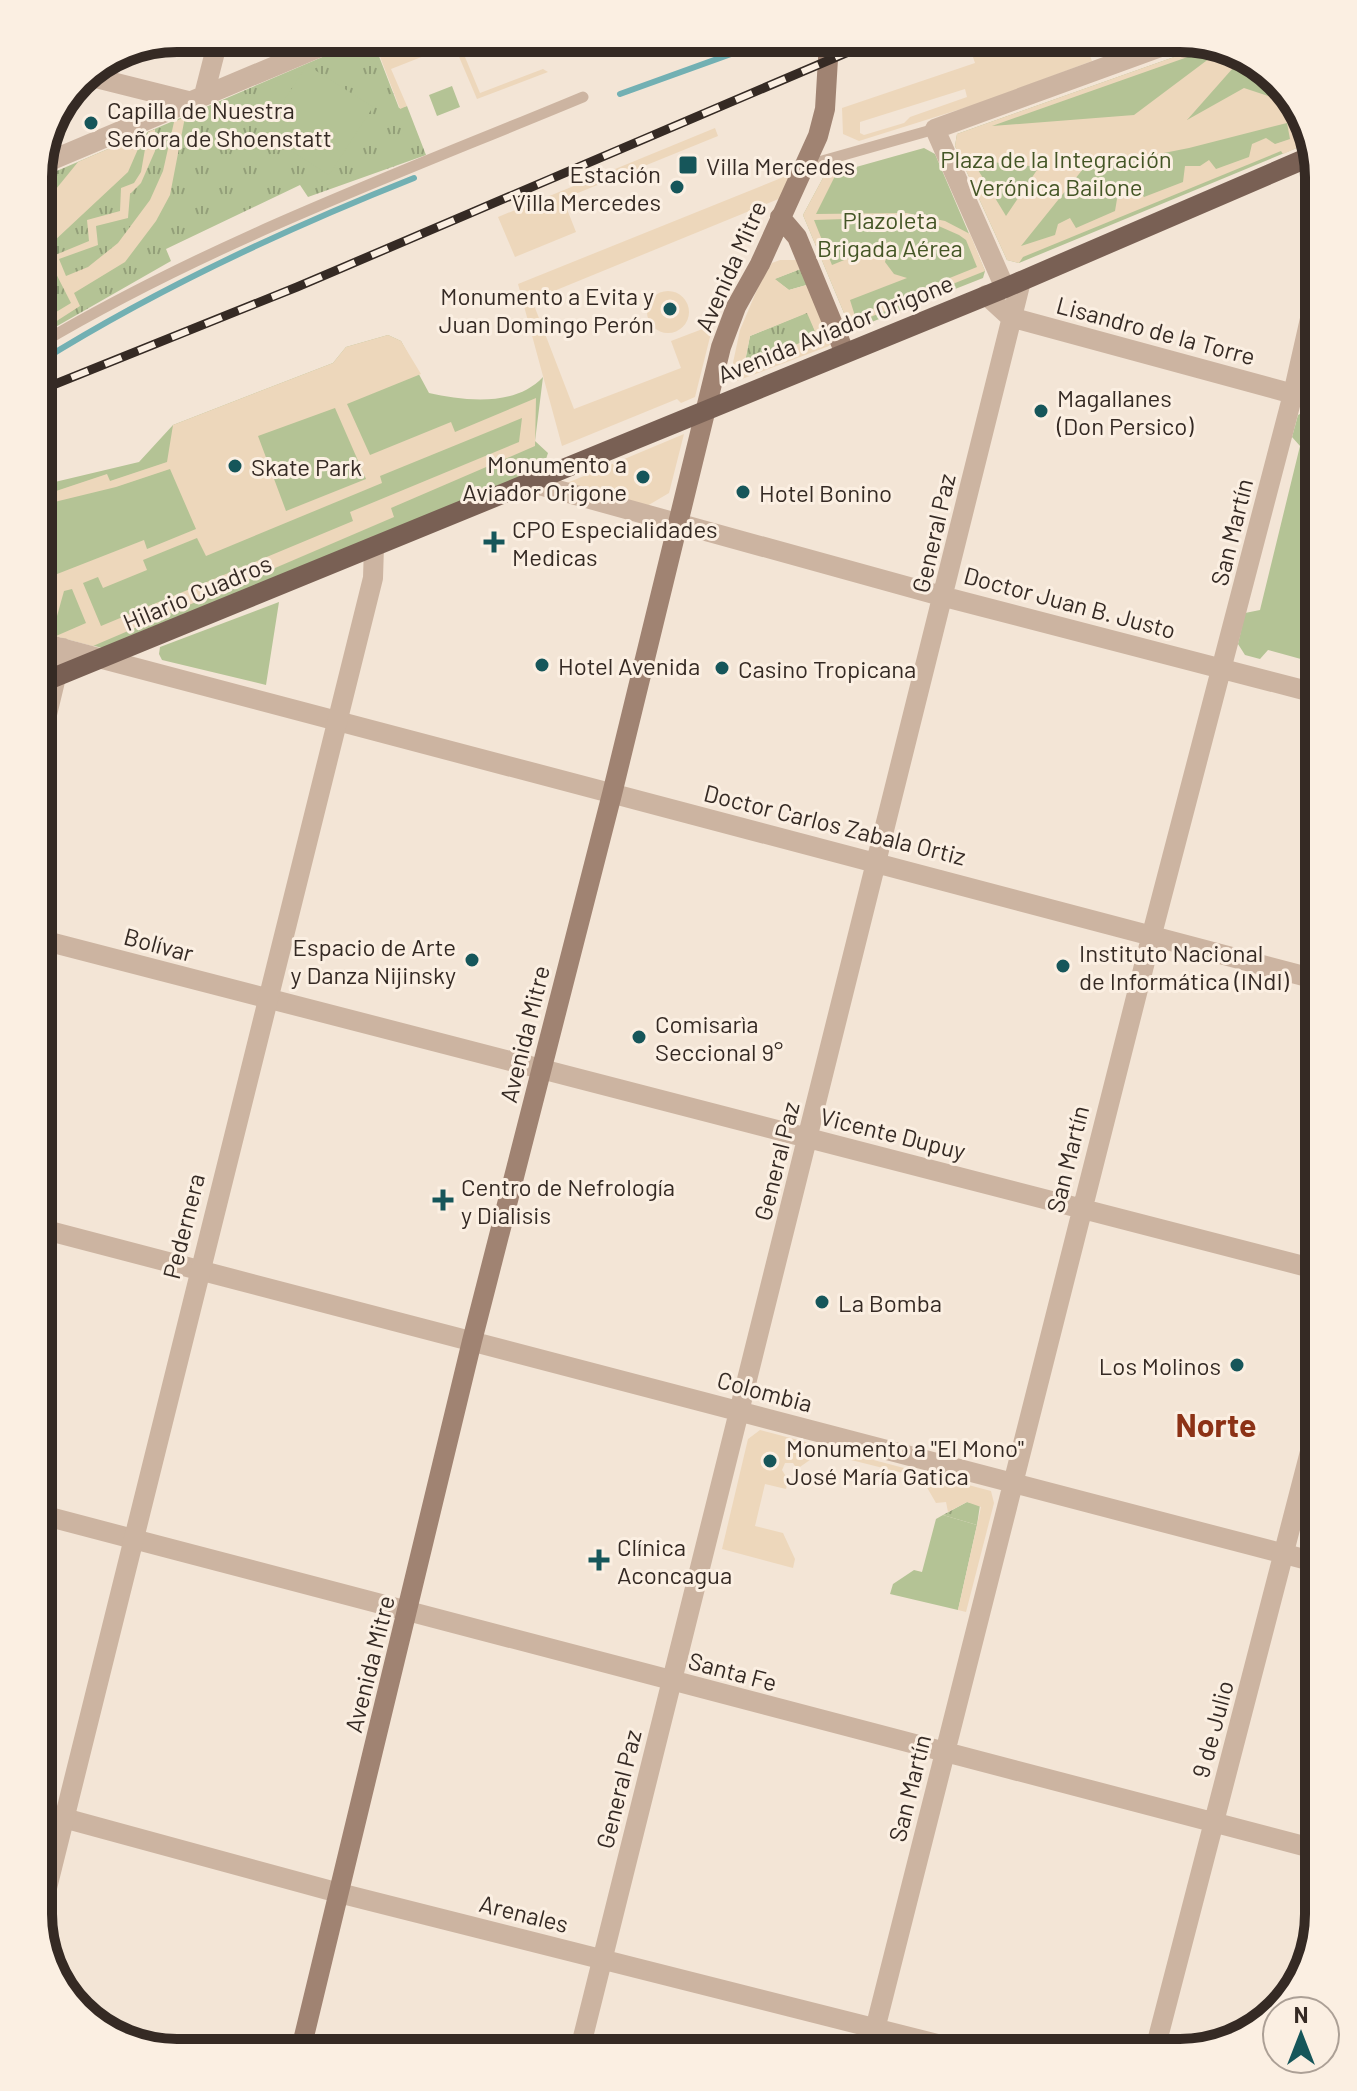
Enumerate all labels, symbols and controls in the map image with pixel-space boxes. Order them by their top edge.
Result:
place label: Capilla de Nuestra Señora de Shoenstatt [107,95,332,152]
marker: Capilla de Nuestra Señora de Shoenstatt [82,114,100,132]
park label: Plaza de la Integración Verónica Bailone [940,144,1172,201]
place label: Villa Mercedes [706,151,855,180]
marker: Villa Mercedes [677,154,699,176]
place label: Estación Villa Mercedes [512,159,661,216]
marker: Estación Villa Mercedes [668,178,686,196]
street label: Avenida Mitre [688,196,772,336]
park label: Plazoleta Brigada Aérea [817,205,963,262]
street label: Avenida Aviador Origone [713,267,957,389]
place label: Monumento a Evita y Juan Domingo Perón [439,281,654,338]
street label: Lisandro de la Torre [1054,290,1258,370]
marker: Monumento a Evita y Juan Domingo Perón [661,300,679,318]
place label: Magallanes (Don Persico) [1056,383,1194,440]
marker: Magallanes (Don Persico) [1032,402,1050,420]
place label: Monumento a Aviador Origone [462,449,627,506]
place label: Skate Park [251,452,362,481]
marker: Skate Park [226,457,244,475]
marker: Monumento a Aviador Origone [634,468,652,486]
street label: General Paz [905,471,961,595]
street label: San Martín [1204,475,1258,589]
place label: Hotel Bonino [759,478,892,507]
marker: Hotel Bonino [734,483,752,501]
place label: CPO Especialidades Medicas [512,514,718,571]
marker: CPO Especialidades Medicas [483,531,505,553]
street label: Hilario Cuadros [118,548,276,636]
street label: Doctor Juan B. Justo [961,560,1179,644]
place label: Hotel Avenida [558,651,700,680]
place label: Casino Tropicana [738,654,916,683]
marker: Hotel Avenida [533,656,551,674]
marker: Casino Tropicana [713,659,731,677]
street label: Doctor Carlos Zabala Ortiz [701,777,969,871]
street label: Bolívar [121,921,197,967]
place label: Espacio de Arte y Danza Nijinsky [291,932,456,989]
place label: Instituto Nacional de Informática (INdI) [1079,938,1290,995]
marker: Espacio de Arte y Danza Nijinsky [463,951,481,969]
marker: Instituto Nacional de Informática (INdI) [1054,957,1072,975]
street label: Avenida Mitre [493,962,555,1106]
place label: Comisarìa Seccional 9° [655,1009,783,1066]
marker: Comisarìa Seccional 9° [630,1028,648,1046]
street label: General Paz [747,1099,805,1223]
street label: Vicente Dupuy [817,1101,969,1165]
street label: San Martín [1040,1102,1094,1216]
street label: Pedernera [156,1170,210,1282]
place label: Centro de Nefrología y Dialisis [461,1172,675,1229]
marker: Centro de Nefrología y Dialisis [432,1189,454,1211]
place label: La Bomba [838,1288,942,1317]
marker: La Bomba [813,1293,831,1311]
place label: Los Molinos [1099,1351,1221,1380]
marker: Los Molinos [1228,1356,1246,1374]
street label: Colombia [714,1364,816,1418]
district label: Norte [1176,1405,1256,1443]
place label: Monumento a "El Mono" José María Gatica [786,1433,1024,1490]
marker: Monumento a "El Mono" José María Gatica [761,1452,779,1470]
place label: Clínica Aconcagua [617,1532,732,1589]
marker: Clínica Aconcagua [588,1549,610,1571]
street label: Avenida Mitre [338,1592,400,1736]
street label: Santa Fe [686,1645,780,1697]
street label: 9 de Julio [1185,1677,1239,1781]
street label: General Paz [589,1727,647,1851]
street label: San Martín [882,1731,936,1845]
street label: Arenales [476,1888,572,1938]
north arrow [1261,1995,1341,2075]
text: N [1294,2001,1308,2027]

